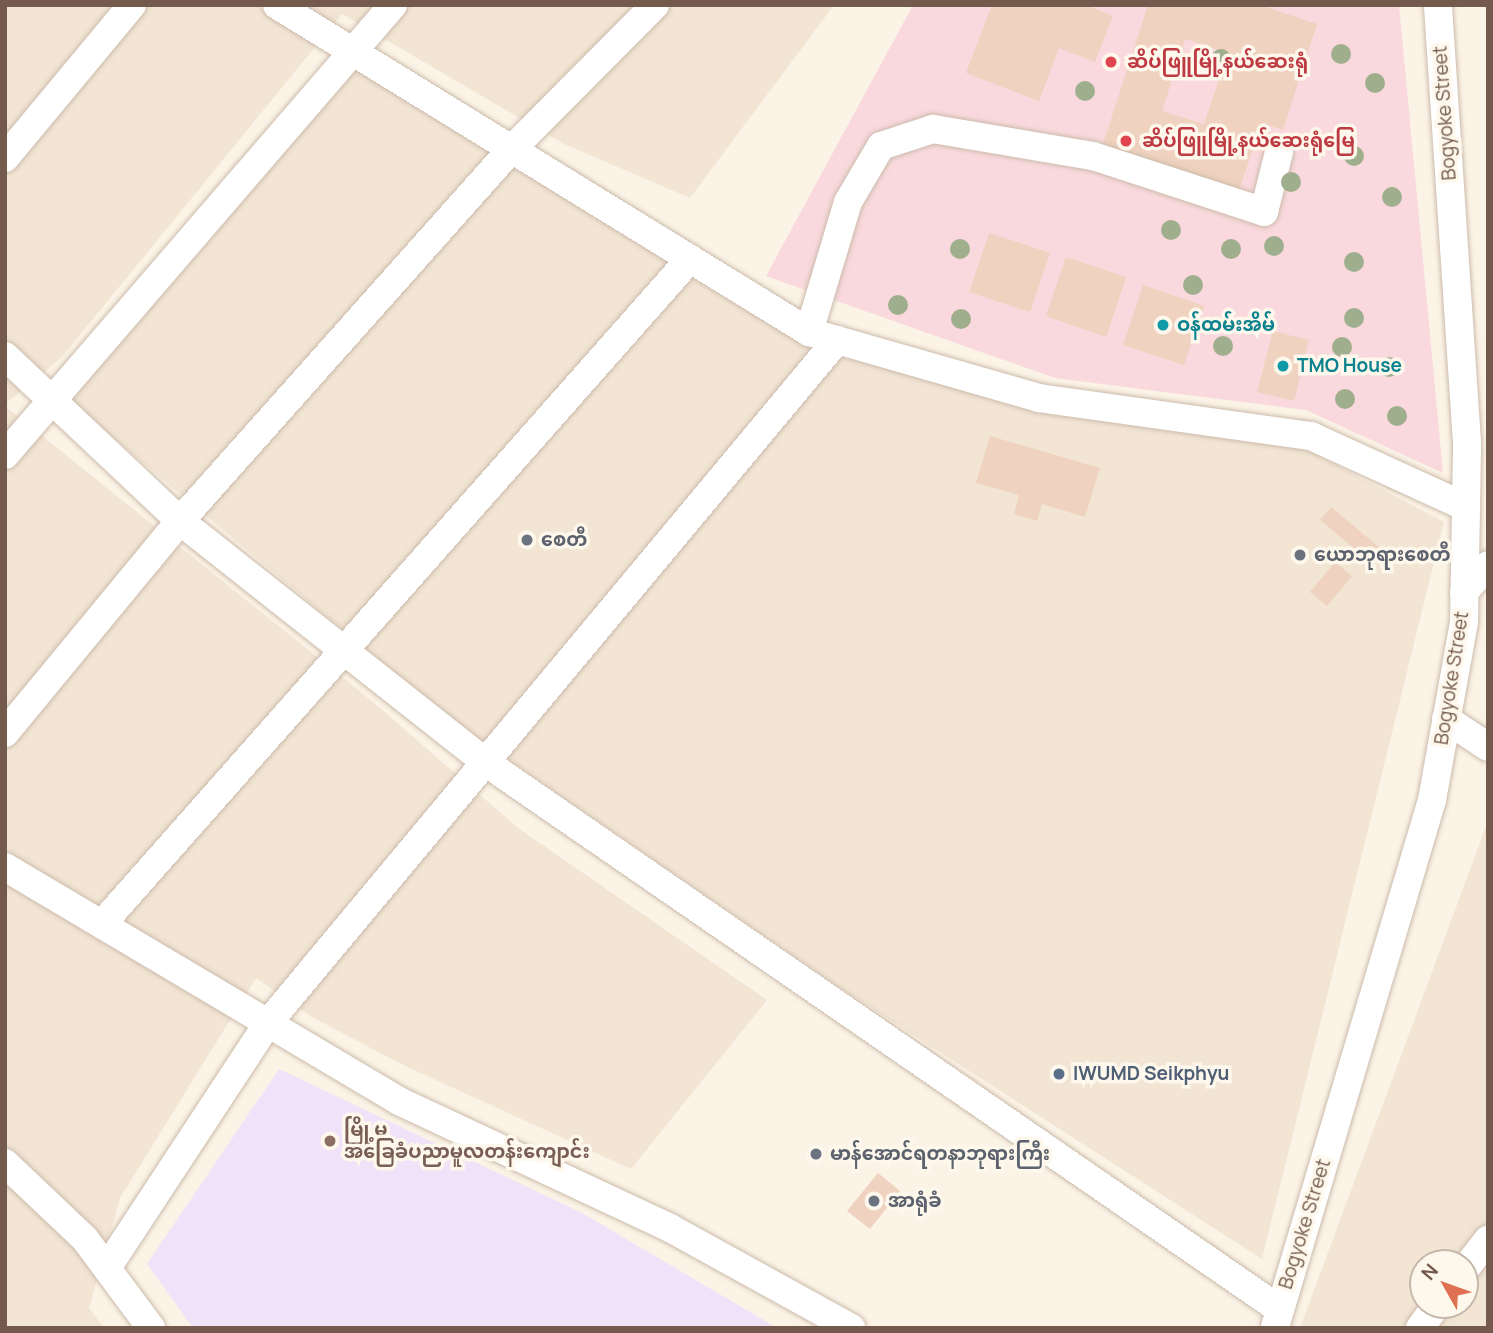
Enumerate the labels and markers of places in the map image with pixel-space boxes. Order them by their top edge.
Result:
place label: ဆိပ်ဖြူမြို့နယ်ဆေးရုံ [1127,51,1308,73]
marker: ဆိပ်ဖြူမြို့နယ်ဆေးရုံ [1101,52,1121,72]
place label: ဆိပ်ဖြူမြို့နယ်ဆေးရုံမြေ [1142,130,1355,152]
marker: ဆိပ်ဖြူမြို့နယ်ဆေးရုံမြေ [1116,131,1136,151]
place label: ဝန်ထမ်းအိမ် [1177,314,1275,336]
marker: ဝန်ထမ်းအိမ် [1155,317,1171,333]
place label: TMO House [1297,355,1402,377]
marker: TMO House [1275,358,1291,374]
place label: စေတီ [541,529,587,551]
marker: စေတီ [519,532,535,548]
place label: ယောဘုရားစေတီ [1314,544,1451,566]
marker: ယောဘုရားစေတီ [1292,547,1308,563]
place label: IWUMD Seikphyu [1073,1063,1229,1085]
marker: IWUMD Seikphyu [1051,1066,1067,1082]
place label: မြို့မ အခြေခံပညာမူလတန်းကျောင်း [344,1119,590,1163]
marker: မြို့မ အခြေခံပညာမူလတန်းကျောင်း [322,1133,338,1149]
place label: မာန်အောင်ရတနာဘုရားကြီး [830,1143,1050,1165]
marker: မာန်အောင်ရတနာဘုရားကြီး [808,1146,824,1162]
place label: အာရုံခံ [888,1190,942,1212]
marker: အာရုံခံ [866,1193,882,1209]

